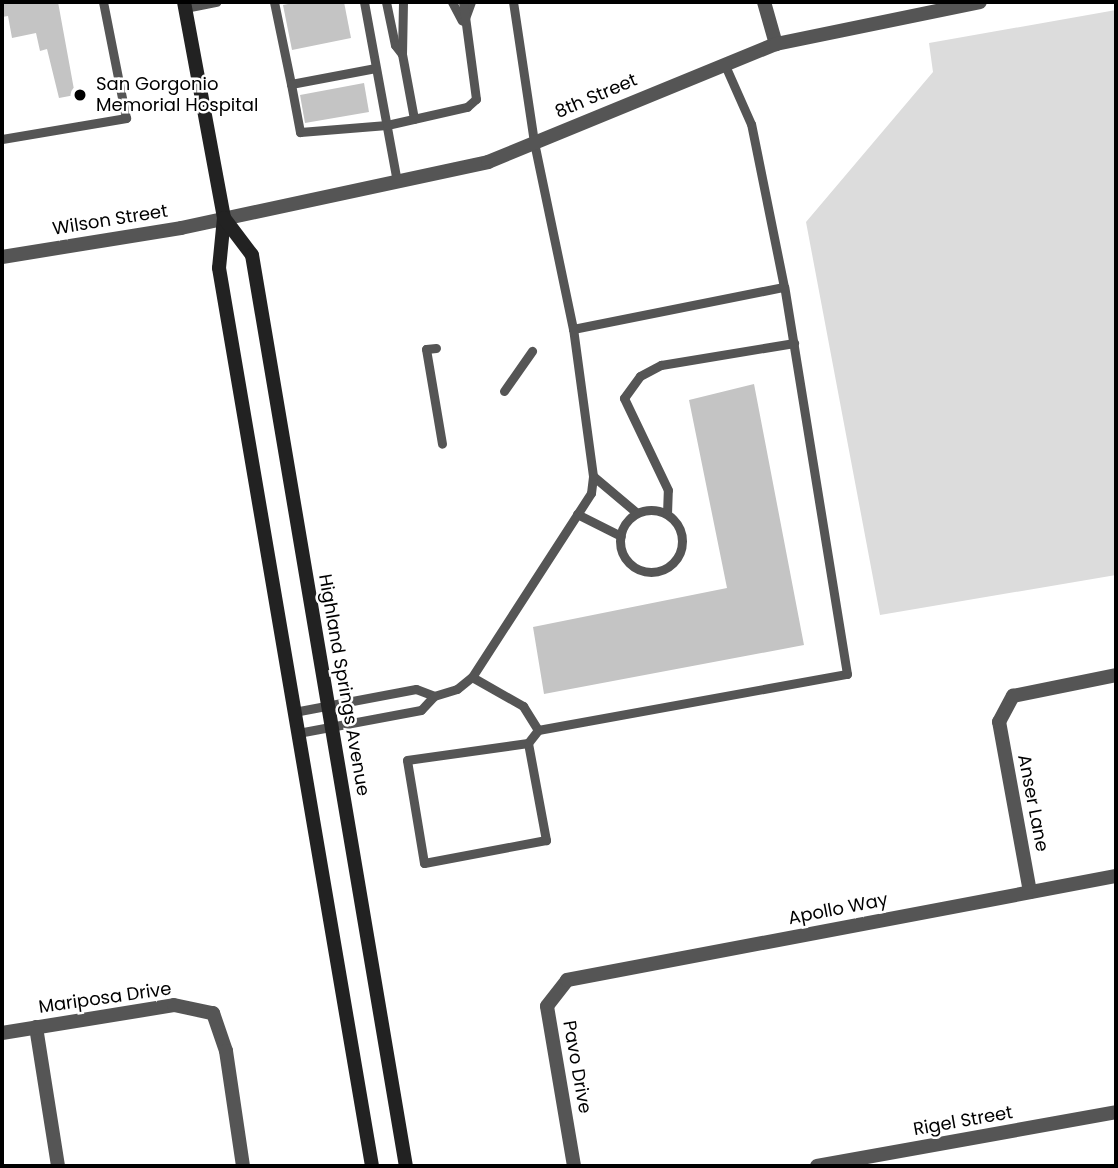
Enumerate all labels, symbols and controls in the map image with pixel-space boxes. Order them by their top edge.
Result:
street label: 8th Street [552,69,640,123]
place label: San Gorgonio Memorial Hospital [96,74,258,116]
marker: San Gorgonio Memorial Hospital [70,85,90,105]
street label: Wilson Street [51,200,169,240]
street label: Highland Springs Avenue [314,572,374,798]
street label: Anser Lane [1013,753,1053,853]
street label: Apollo Way [786,889,890,929]
street label: Mariposa Drive [37,978,173,1018]
street label: Pavo Drive [558,1019,596,1115]
street label: Rigel Street [912,1102,1014,1140]

